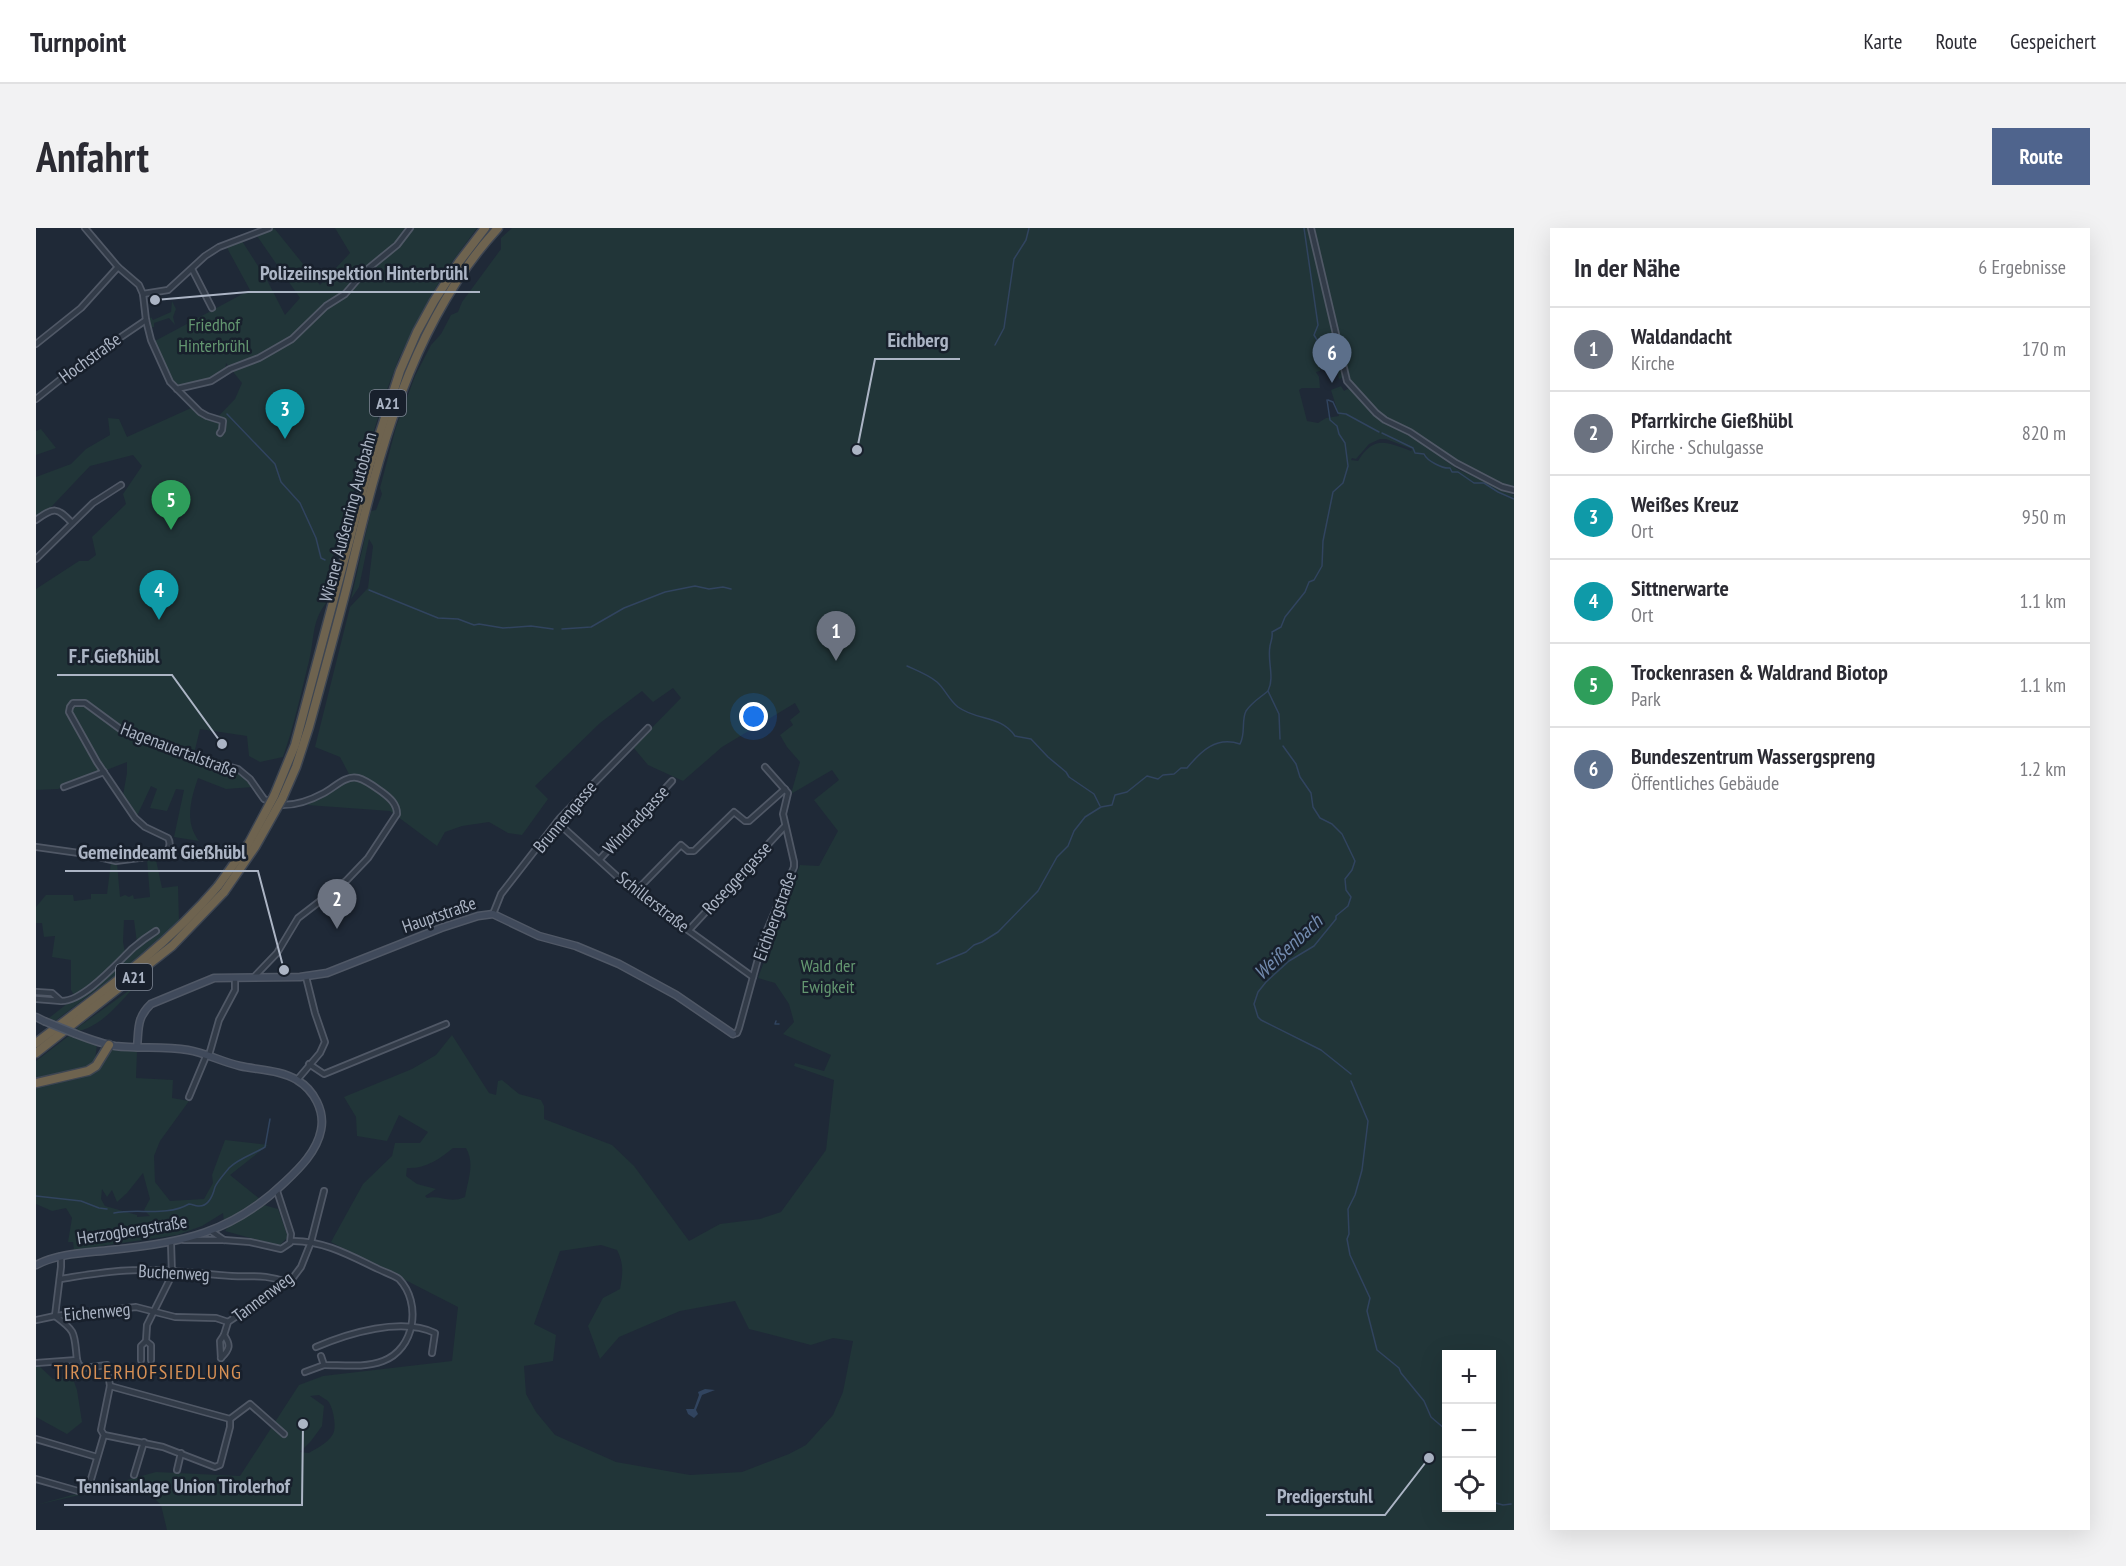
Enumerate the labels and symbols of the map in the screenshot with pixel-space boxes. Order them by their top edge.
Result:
callout: Polizeiinspektion Hinterbrühl [248,254,480,292]
text: Polizeiinspektion Hinterbrühl [260,260,468,286]
park label: Friedhof Hinterbrühl [178,313,250,357]
callout: Eichberg [875,321,960,359]
street label: Hochstraße [54,327,125,388]
text: Eichberg [887,327,949,353]
pin: 6 [1312,334,1352,383]
pin: 3 [266,390,304,439]
road number: A21 [370,390,406,416]
street label: Wiener Außenring Autobahn [314,429,381,604]
pin: 5 [152,480,190,530]
pin: 4 [140,570,178,620]
pin: 1 [816,612,856,661]
callout: F.F.Gießhübl [57,637,172,675]
text: F.F.Gießhübl [69,643,159,669]
your location [739,702,768,731]
street label: Hagenauertalstraße [117,717,241,782]
street label: Brunnengasse [528,776,601,857]
street label: Windradgasse [598,780,673,859]
callout: Gemeindeamt Gießhübl [65,833,258,871]
street label: Roseggergasse [697,836,776,919]
text: Gemeindeamt Gießhübl [78,839,246,865]
street label: Schillerstraße [612,866,694,937]
street label: Eichbergstraße [748,868,801,964]
pin: 2 [318,880,356,929]
street label: Hauptstraße [399,891,479,938]
water label: Weißenbach [1248,908,1329,985]
park label: Wald der Ewigkeit [801,954,855,998]
road number: A21 [116,964,152,990]
street label: Herzogbergstraße [75,1209,189,1250]
street label: Buchenweg [138,1259,210,1286]
street label: Tannenweg [228,1266,298,1327]
street label: Eichenweg [63,1297,131,1326]
district label: TIROLERHOFSIEDLUNG [54,1359,242,1385]
callout: Tennisanlage Union Tirolerhof [64,1467,302,1505]
text: Tennisanlage Union Tirolerhof [76,1473,291,1499]
callout: Predigerstuhl [1266,1477,1385,1515]
text: Predigerstuhl [1277,1483,1373,1509]

